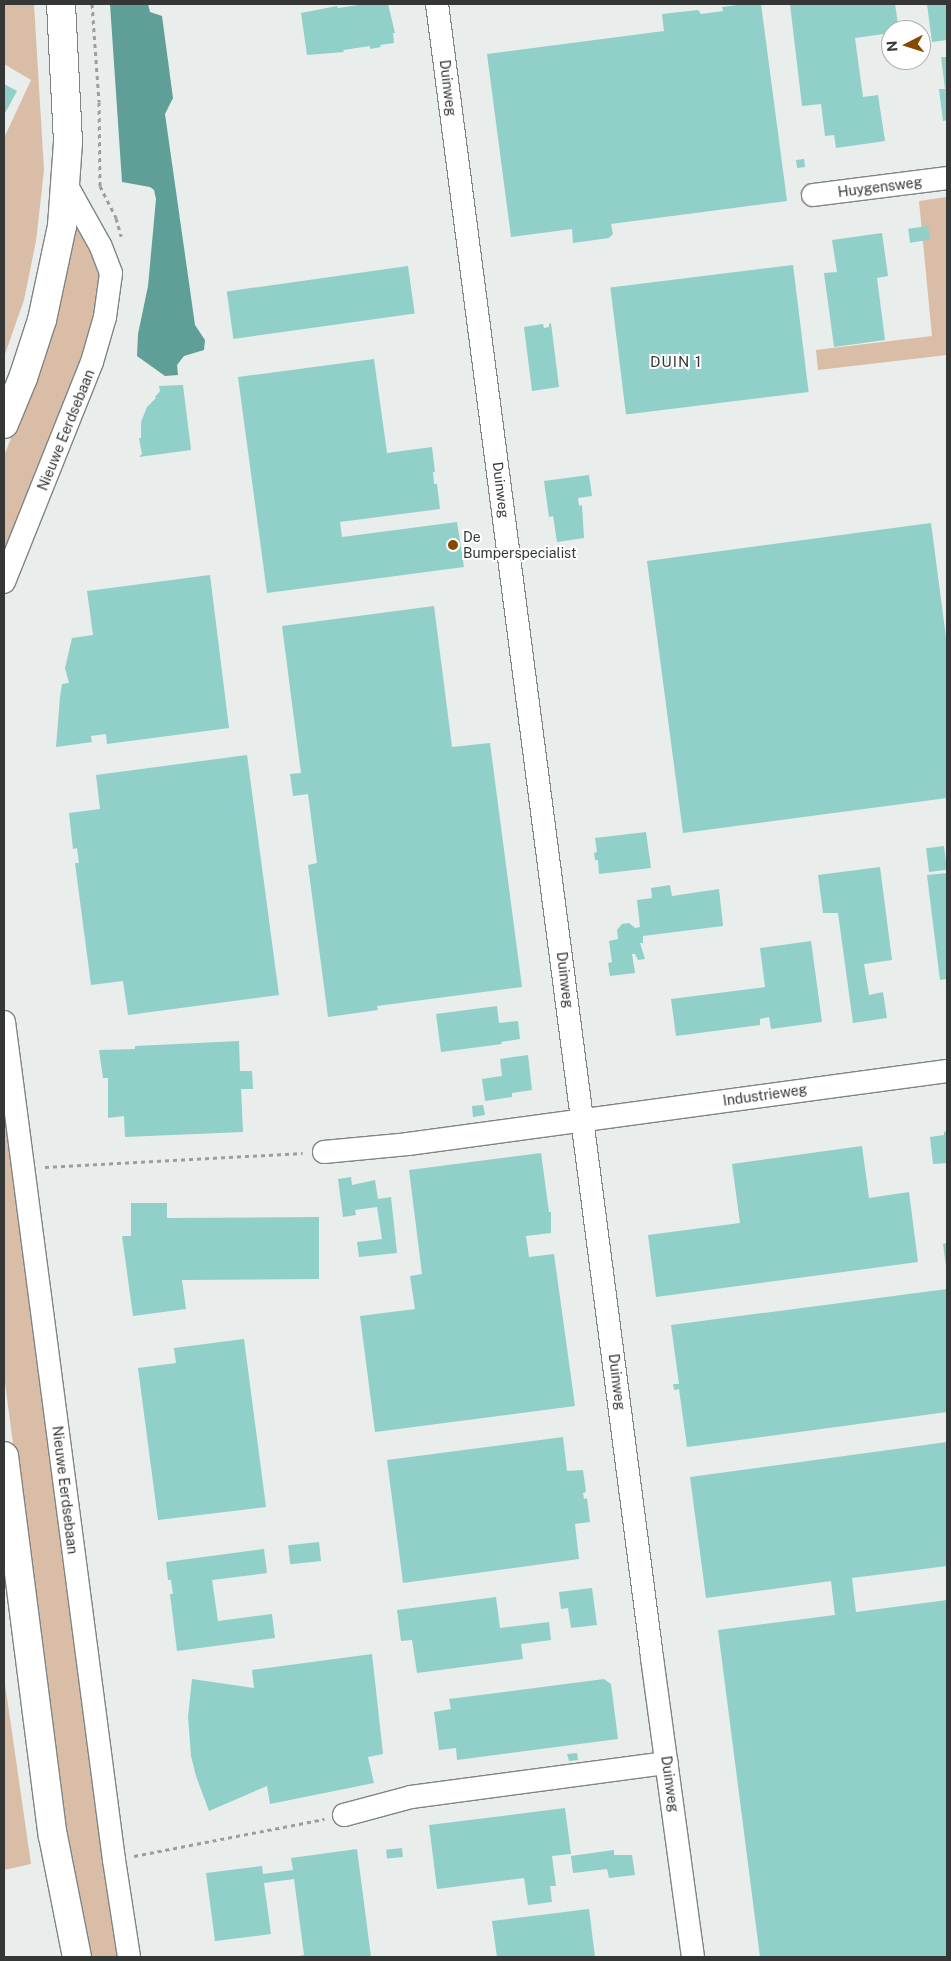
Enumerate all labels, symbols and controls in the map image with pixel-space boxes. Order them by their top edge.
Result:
north arrow [881,20,931,70]
text: N [884,40,901,52]
street label: Duinweg [436,59,460,117]
street label: Huygensweg [837,173,923,201]
district label: DUIN 1 [649,353,703,371]
street label: Nieuwe Eerdsebaan [34,367,98,493]
street label: Duinweg [489,461,513,519]
place label: De Bumperspecialist [463,529,576,562]
marker: De Bumperspecialist [447,539,459,551]
street label: Duinweg [553,951,577,1009]
street label: Industrieweg [722,1081,808,1109]
street label: Duinweg [605,1353,629,1411]
street label: Nieuwe Eerdsebaan [49,1425,81,1555]
street label: Duinweg [658,1755,682,1813]

